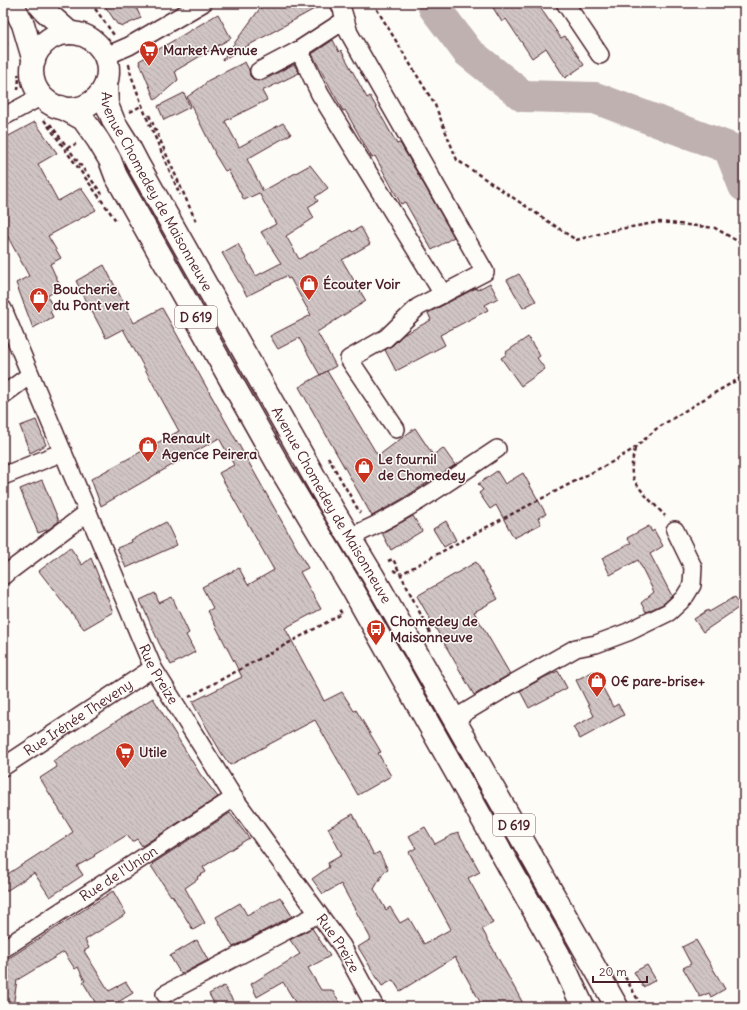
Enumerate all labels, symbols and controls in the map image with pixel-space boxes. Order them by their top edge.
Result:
supermarket icon: Market Avenue [138,39,160,67]
place label: Market Avenue [163,41,258,59]
street label: Avenue Chomedey de Maisonneuve [97,91,217,294]
shop icon: Écouter Voir [298,273,320,301]
place label: Écouter Voir [323,275,400,293]
place label: Boucherie du Pont vert [53,280,130,314]
shop icon: Boucherie du Pont vert [28,286,50,314]
road number: D 619 [175,306,217,328]
street label: Avenue Chomedey de Maisonneuve [268,403,396,607]
place label: Renault Agence Peirera [162,429,257,463]
shop icon: Renault Agence Peirera [137,435,159,463]
place label: Le fournil de Chomedey [378,450,466,484]
shop icon: Le fournil de Chomedey [353,456,375,484]
place label: Chomedey de Maisonneuve [390,612,478,646]
bus stop icon: Chomedey de Maisonneuve [365,618,387,646]
street label: Rue Preize [135,641,182,708]
shop icon: 0€ pare-brise+ [586,670,608,698]
place label: 0€ pare-brise+ [611,672,706,690]
street label: Rue Irénée Theveny [20,675,136,760]
supermarket icon: Utile [114,741,136,769]
place label: Utile [139,743,168,761]
road number: D 619 [493,814,535,836]
street label: Rue de l'Union [76,842,161,905]
street label: Rue Preize [313,910,364,975]
scale bar [593,958,647,984]
text: 20 m [599,964,627,979]

